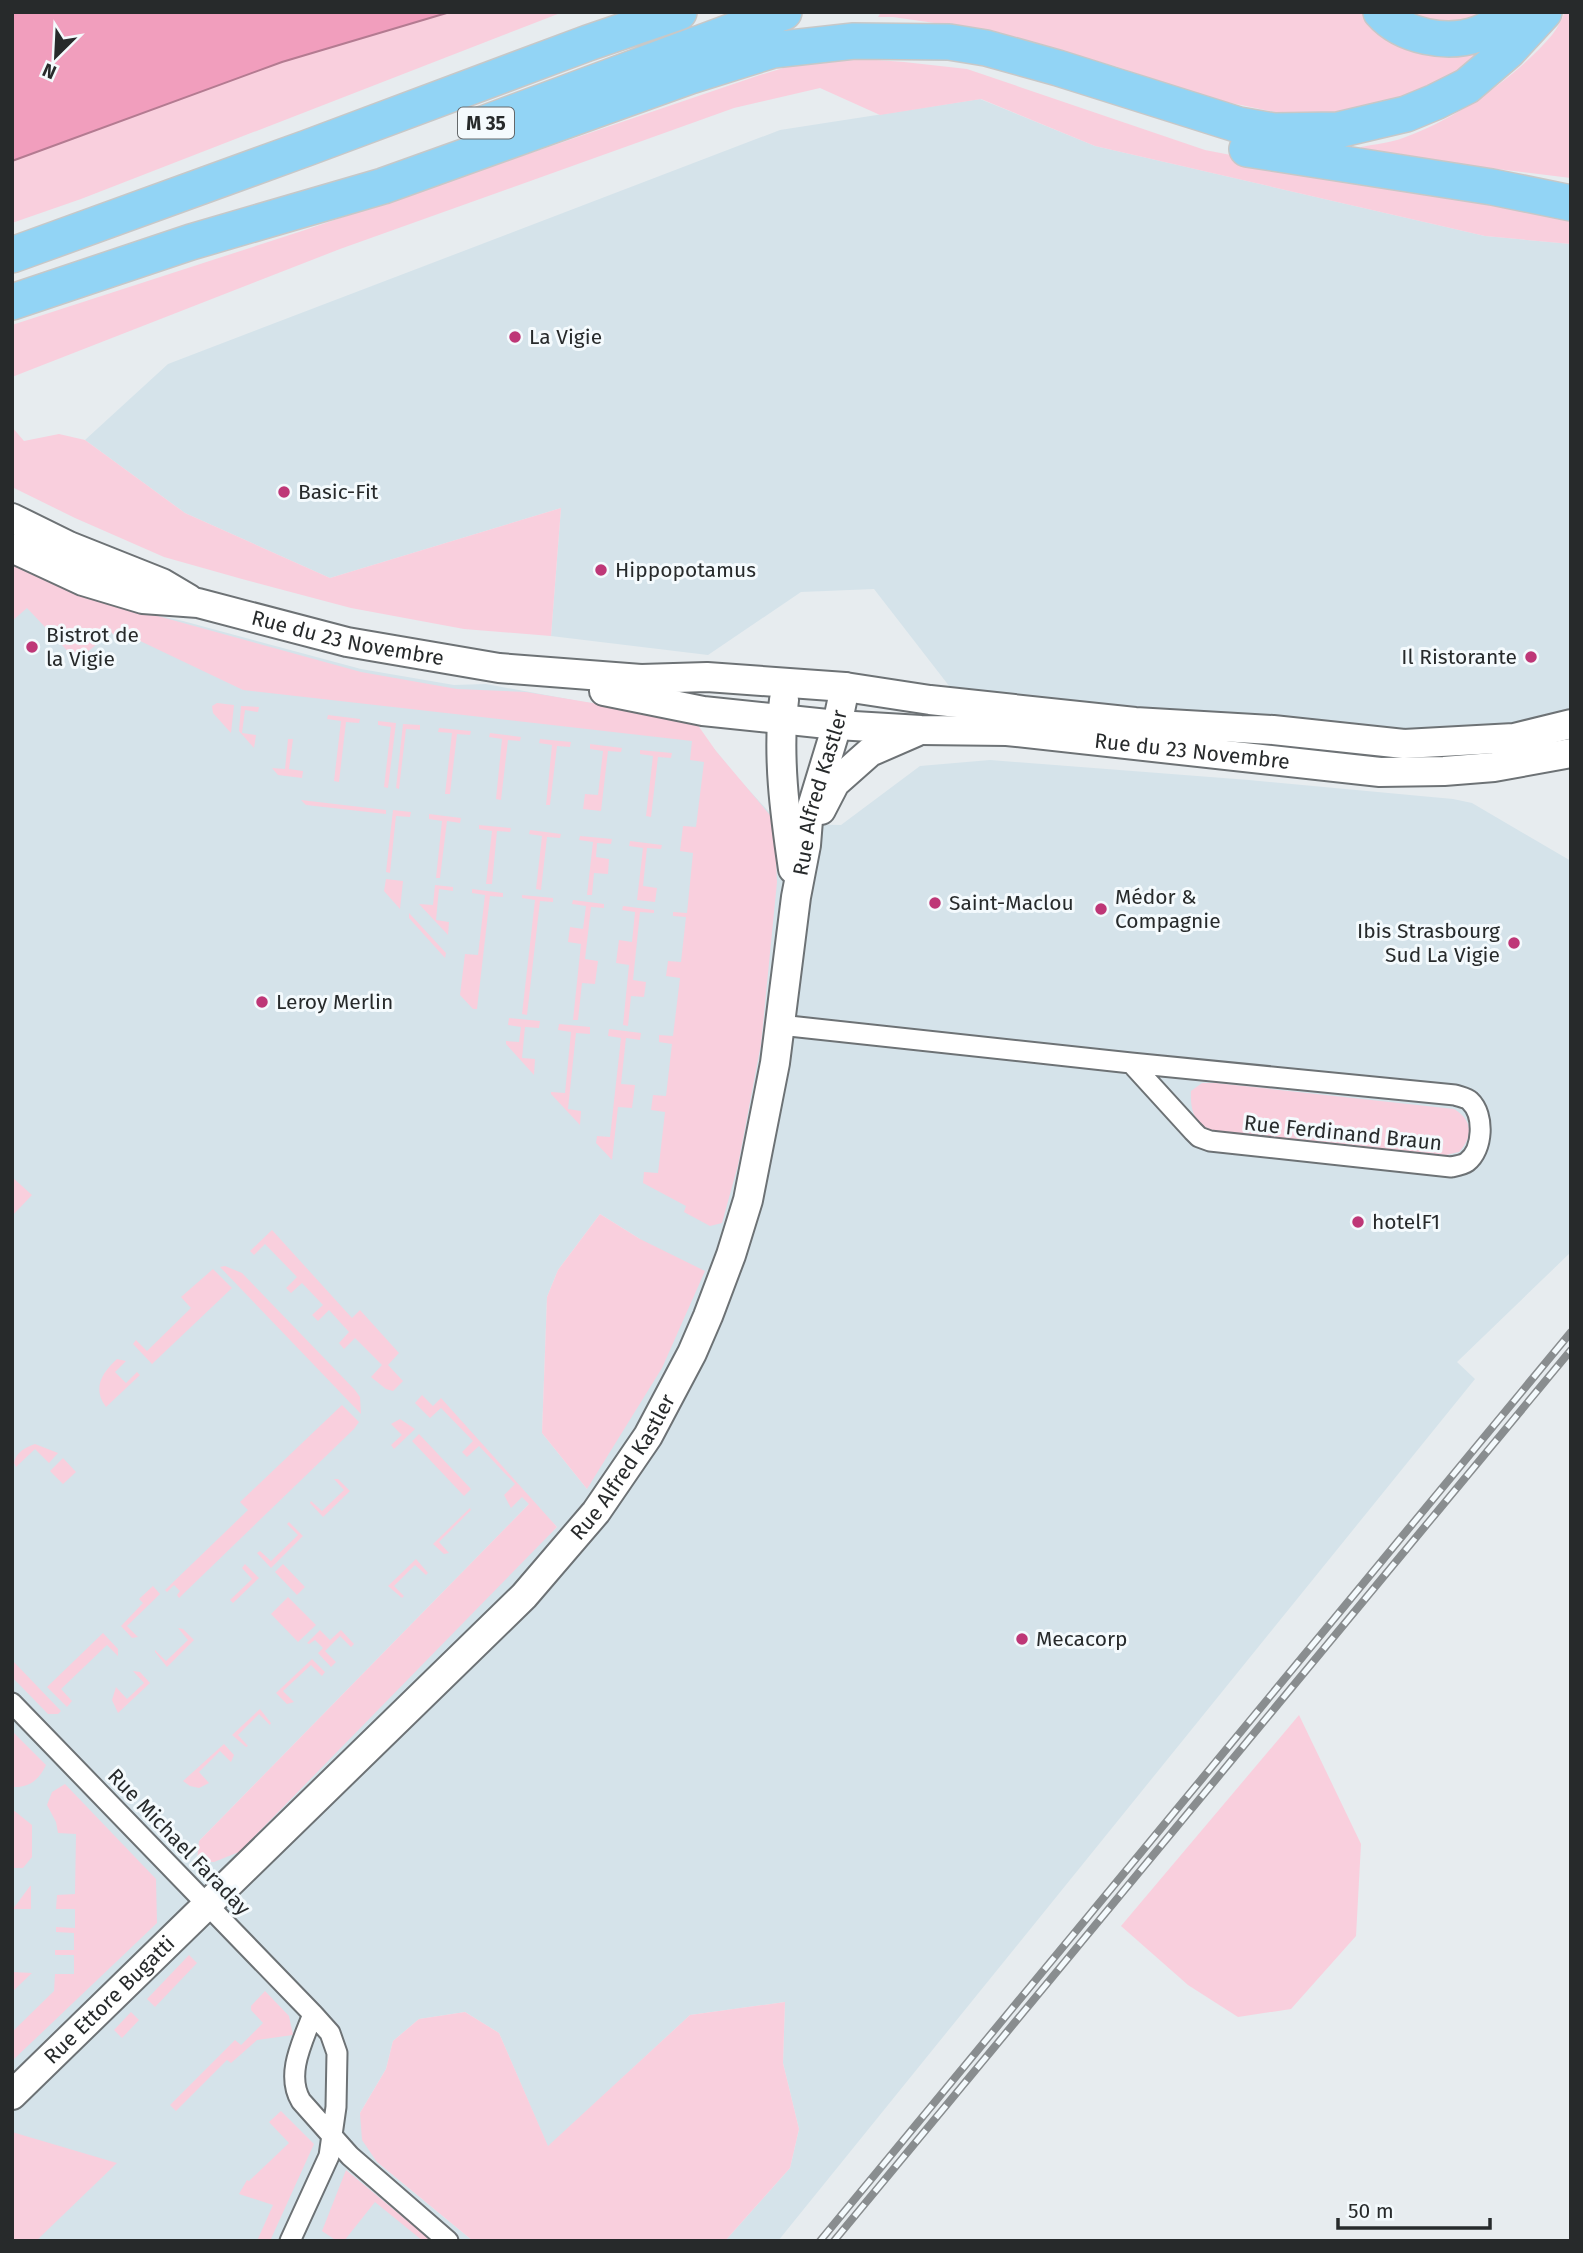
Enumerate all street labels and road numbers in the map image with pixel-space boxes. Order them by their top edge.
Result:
road number: M 35 [458,108,514,139]
street label: Rue du 23 Novembre [249,605,446,671]
street label: Rue Alfred Kastler [787,707,853,878]
street label: Rue du 23 Novembre [1093,728,1291,775]
street label: Rue Ferdinand Braun [1243,1110,1443,1156]
street label: Rue Alfred Kastler [565,1390,681,1545]
street label: Rue Michael Faraday [102,1763,256,1921]
street label: Rue Ettore Bugatti [38,1930,180,2070]

